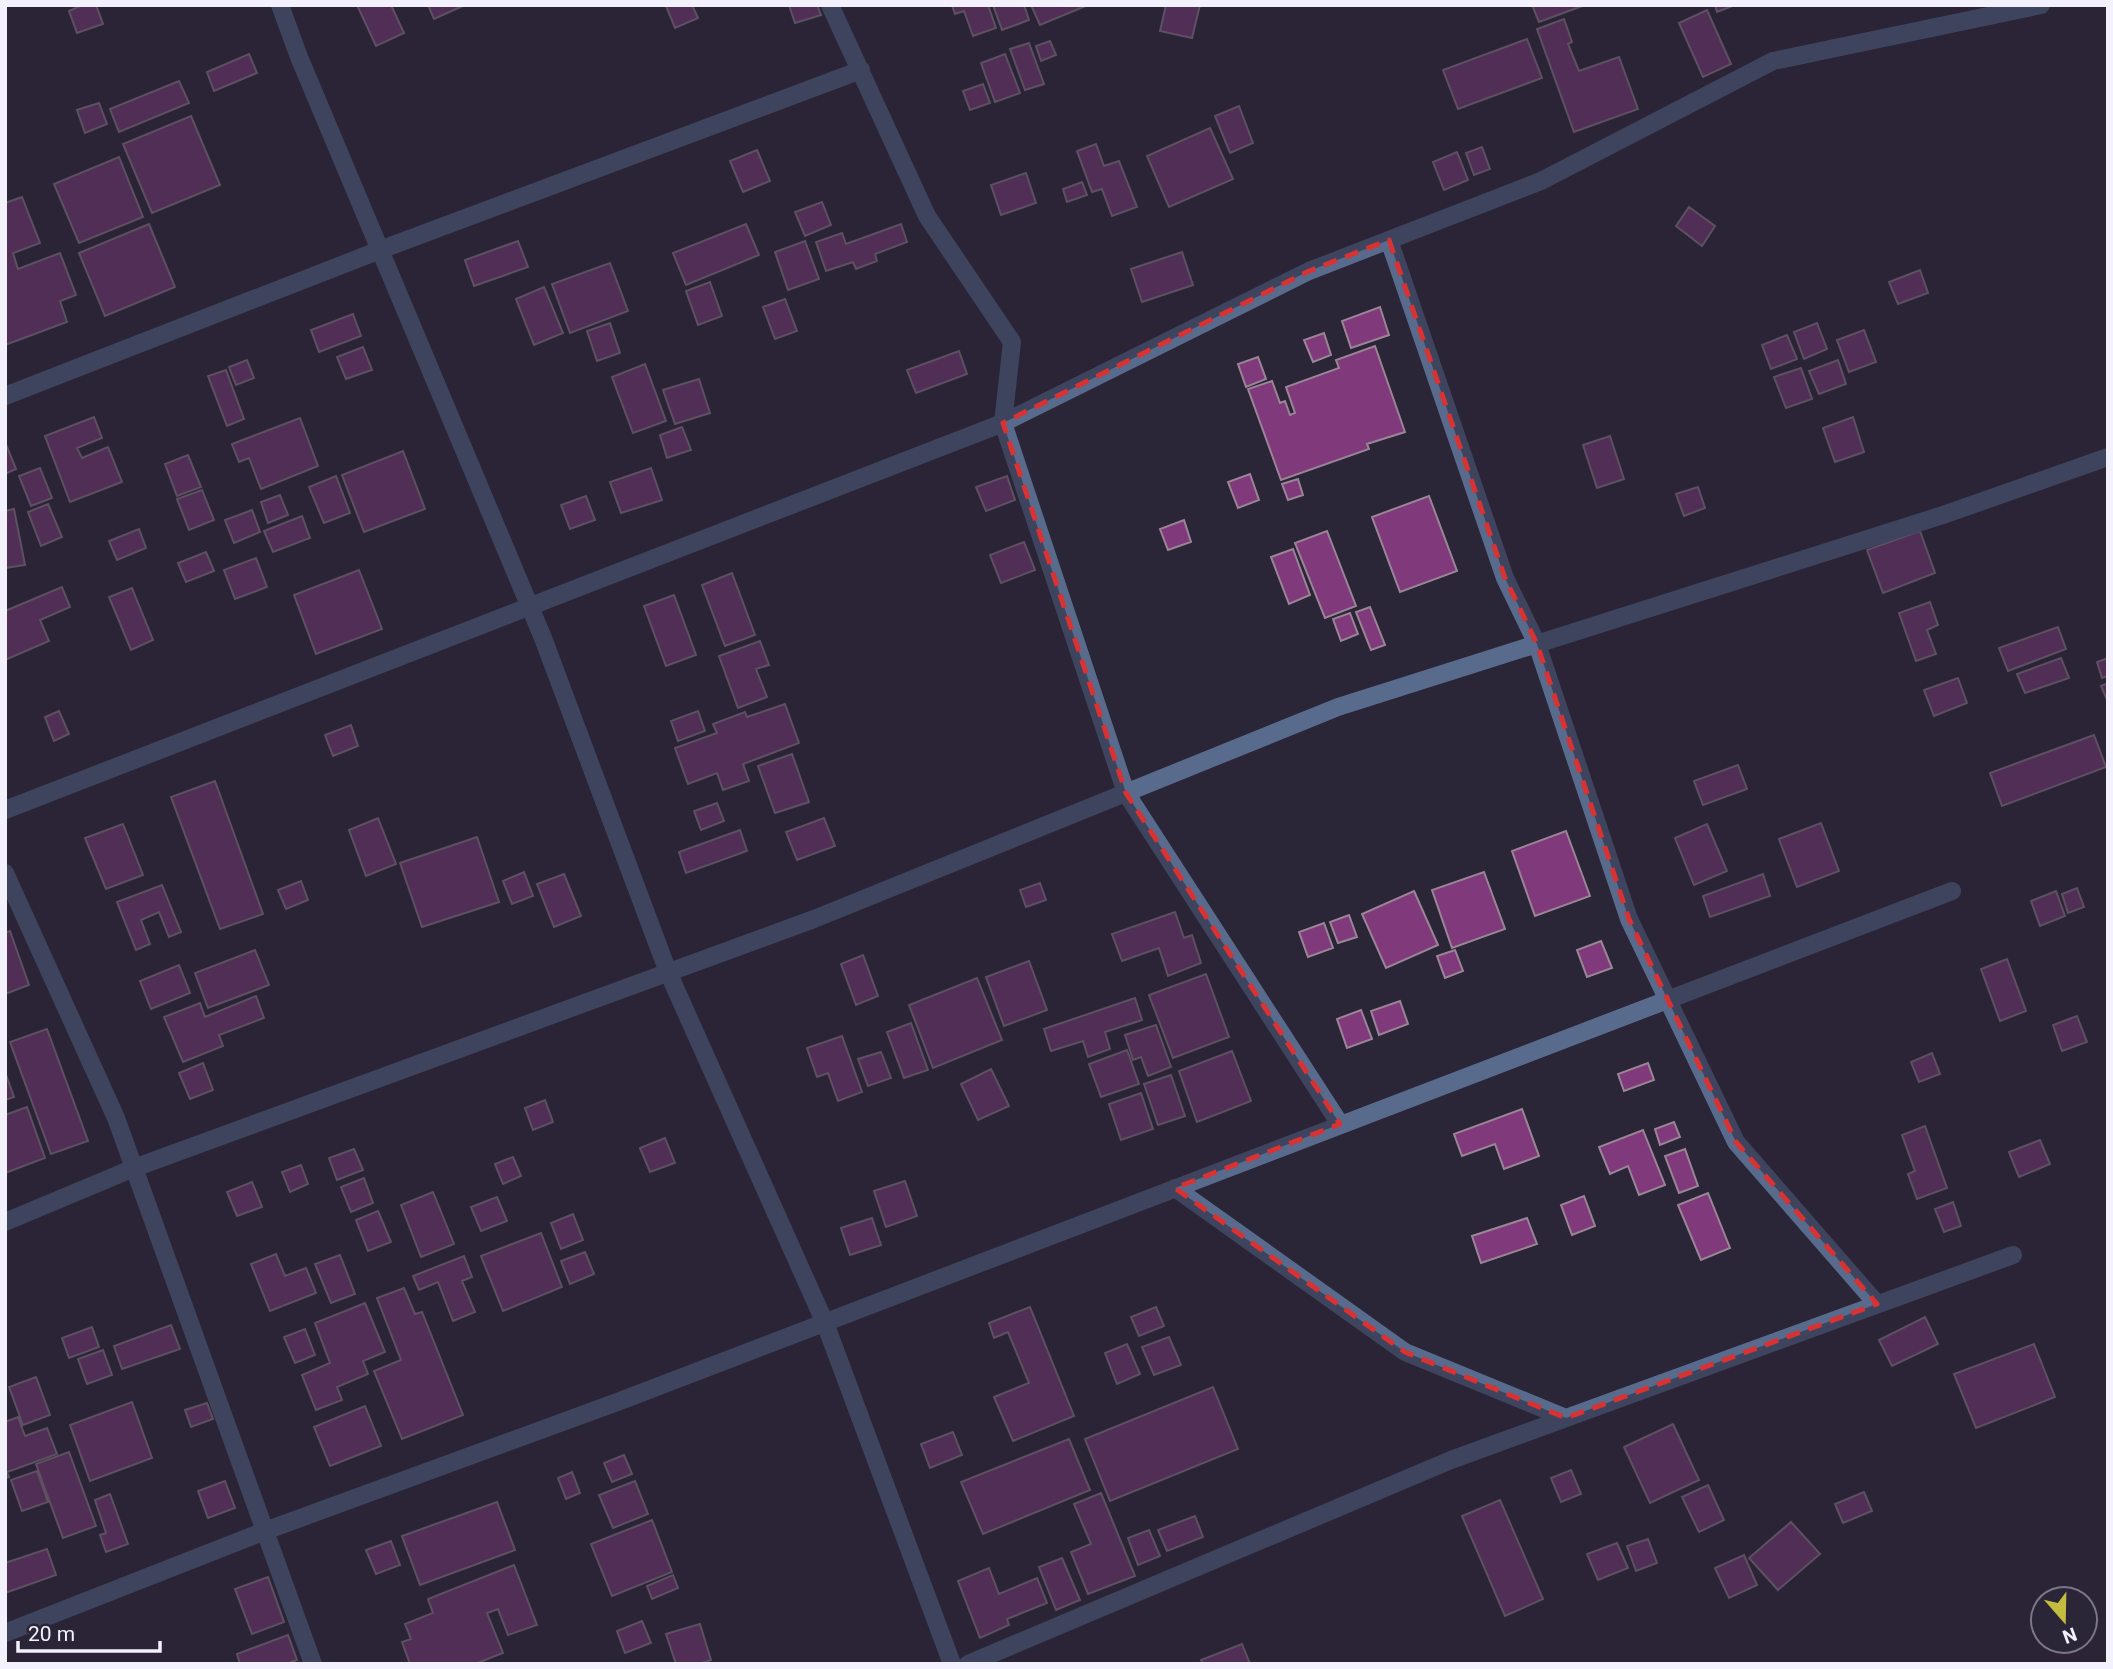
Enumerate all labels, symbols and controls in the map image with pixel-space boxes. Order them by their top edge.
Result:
north arrow [2029,1585,2099,1655]
scale bar [18,1610,159,1654]
text: 20 m [28,1622,75,1646]
text: N [2059,1622,2080,1649]

